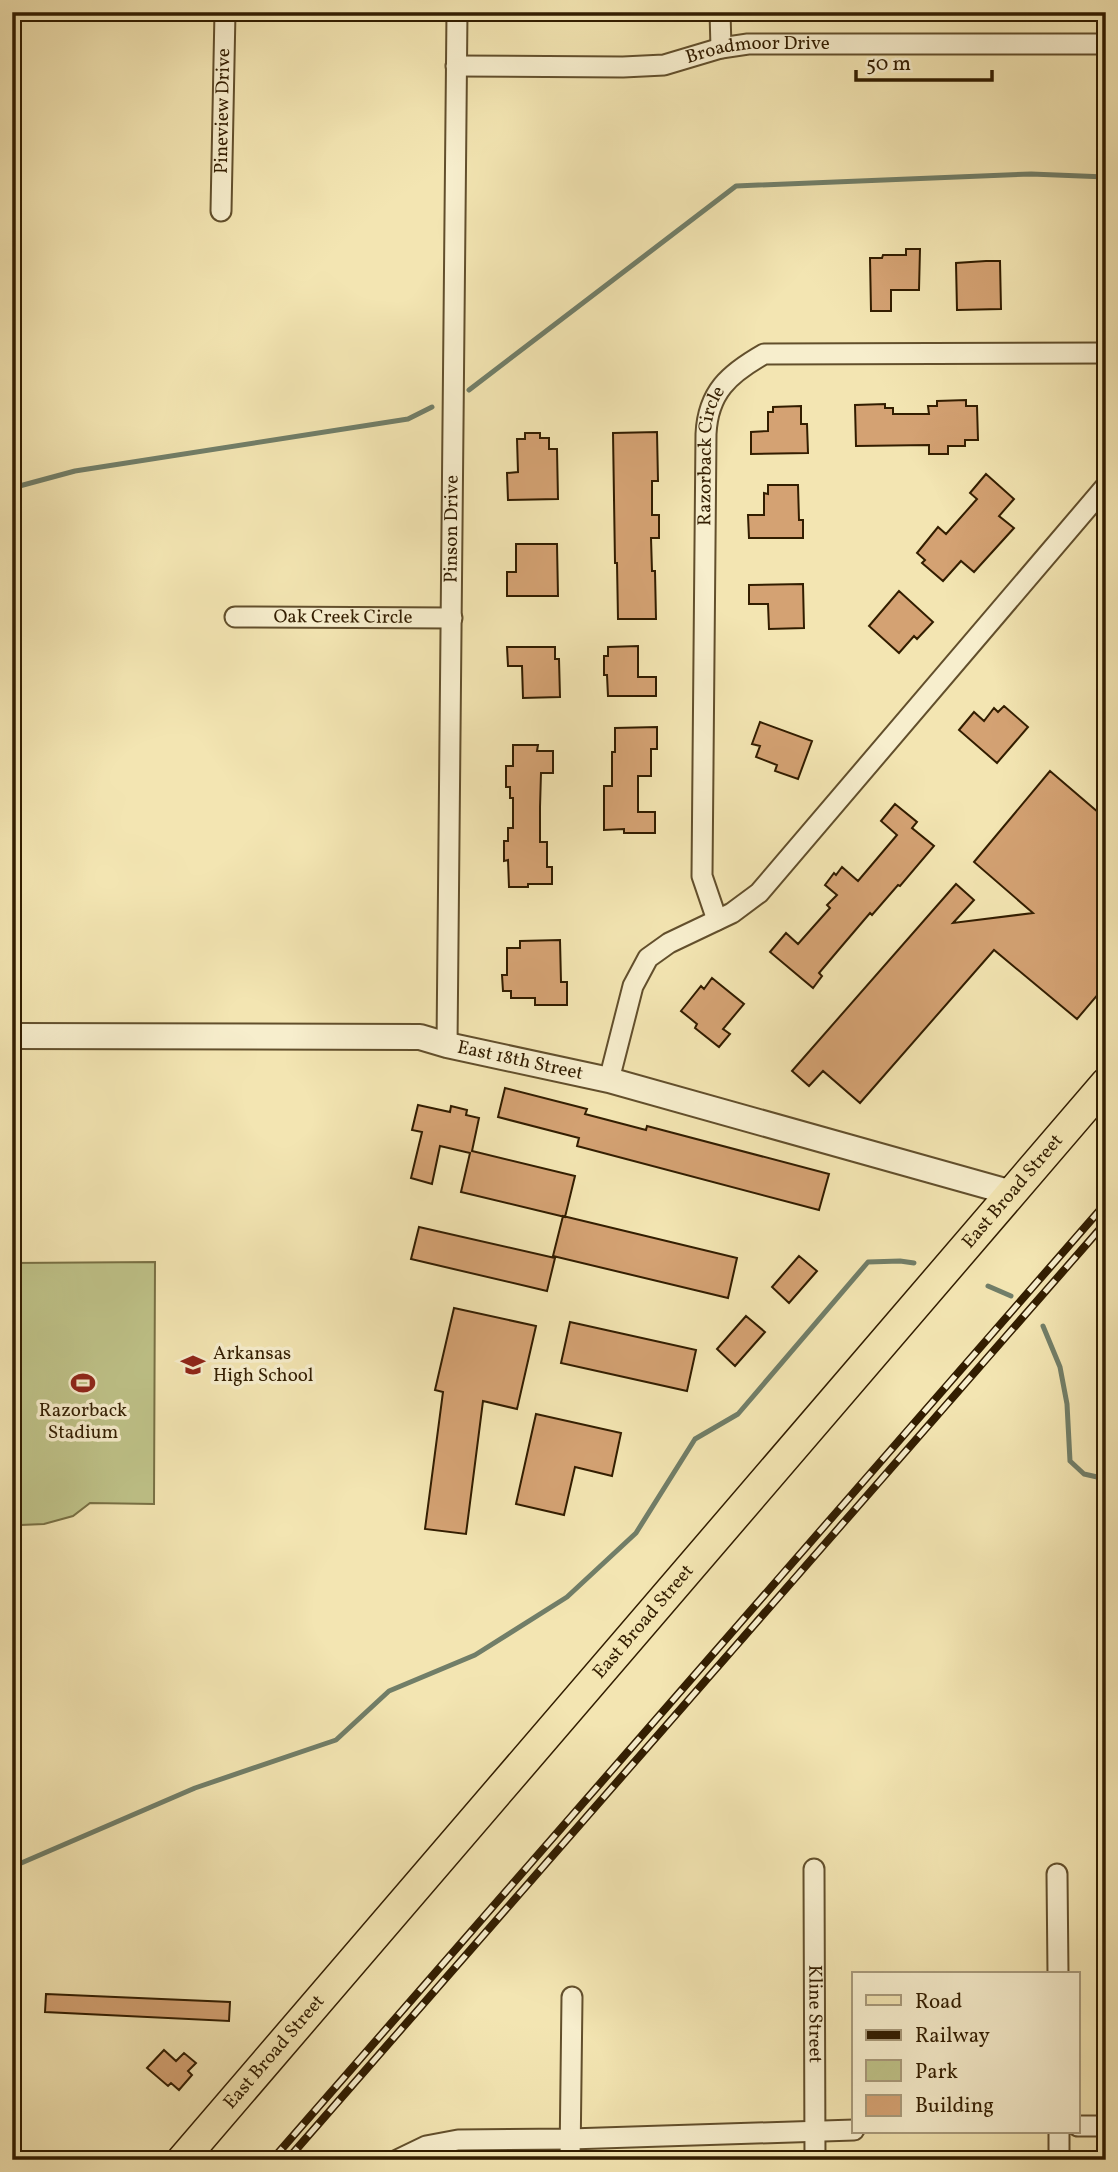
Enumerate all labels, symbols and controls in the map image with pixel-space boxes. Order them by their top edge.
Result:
street label: Broadmoor Drive [683,31,830,71]
scale bar [856,38,992,82]
street label: Pineview Drive [209,48,237,174]
text: 50 m [866,50,911,79]
street label: Razorback Circle [692,381,732,526]
street label: Pinson Drive [438,475,466,583]
street label: Oak Creek Circle [273,604,413,631]
street label: East 18th Street [455,1035,586,1087]
street label: East Broad Street [956,1128,1070,1254]
place label: Arkansas High School [213,1341,314,1389]
school or university icon: Arkansas High School [179,1351,207,1379]
sports icon: Razorback Stadium [69,1369,97,1397]
place label: Razorback Stadium [39,1398,127,1446]
street label: East Broad Street [587,1559,700,1685]
street label: Kline Street [801,1965,828,2064]
legend [852,1972,1080,2134]
text: Road [915,1988,962,2017]
street label: East Broad Street [218,1989,331,2115]
text: Railway [915,2022,991,2051]
text: Park [915,2058,958,2087]
text: Building [915,2092,994,2121]

